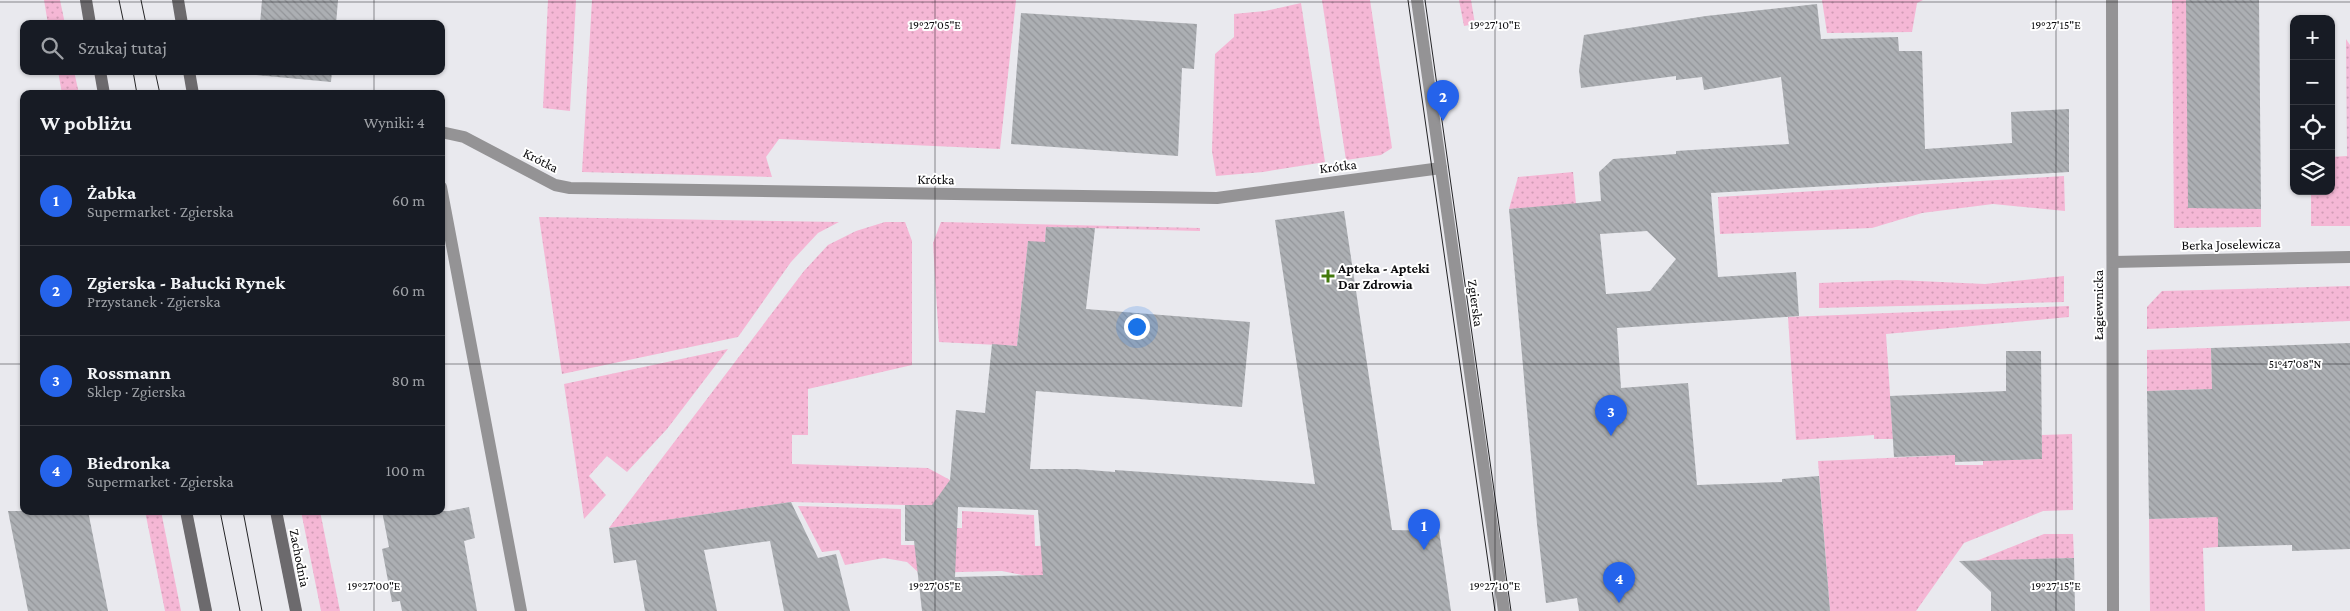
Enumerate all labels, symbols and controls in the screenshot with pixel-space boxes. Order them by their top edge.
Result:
map controls [2290,15,2335,195]
button: + [2290,15,2335,60]
text: 19°27'05"E [909,18,961,32]
text: 19°27'10"E [1470,18,1521,32]
text: 19°27'15"E [2031,18,2081,32]
search box [20,20,445,75]
icon: search [38,34,66,62]
text: Szukaj tutaj [78,37,167,58]
button: − [2290,60,2335,105]
pin: 2 [1427,80,1459,121]
button: locate [2290,105,2335,150]
text: W pobliżu [40,111,132,135]
text: Wyniki: 4 [364,114,425,131]
street label: Krótka [521,144,562,176]
button: layers [2290,150,2335,195]
street label: Krótka [1318,156,1358,176]
street label: Krótka [917,171,955,187]
text: Żabka [87,182,136,203]
text: 1 [53,192,59,209]
text: 60 m [392,192,425,209]
text: Supermarket · Zgierska [87,203,234,220]
street label: Berka Joselewicza [2181,235,2281,253]
place label: Apteka - Apteki Dar Zdrowia [1337,260,1430,292]
street label: Łagiewnicka [2090,269,2106,340]
marker: Apteka - Apteki Dar Zdrowia [1322,270,1334,282]
text: Zgierska - Bałucki Rynek [87,272,285,293]
street label: Zgierska [1465,278,1487,328]
text: 2 [52,282,60,299]
text: 60 m [392,282,425,299]
text: Przystanek · Zgierska [87,293,221,310]
your location [1124,314,1150,340]
text: 51°47'08"N [2269,357,2322,371]
text: Rossmann [87,362,171,383]
text: 3 [52,372,60,389]
text: 80 m [391,372,425,389]
text: Sklep · Zgierska [87,383,186,400]
pin: 3 [1595,395,1627,436]
text: Biedronka [87,452,170,473]
text: 4 [52,462,60,479]
text: 100 m [386,462,425,479]
text: Supermarket · Zgierska [87,473,234,490]
pin: 1 [1408,509,1440,550]
street label: Zachodnia [287,528,314,589]
pin: 4 [1603,562,1635,603]
text: 19°27'00"E [348,579,401,593]
text: 19°27'05"E [909,579,961,593]
text: 19°27'10"E [1470,579,1521,593]
text: 19°27'15"E [2031,579,2081,593]

